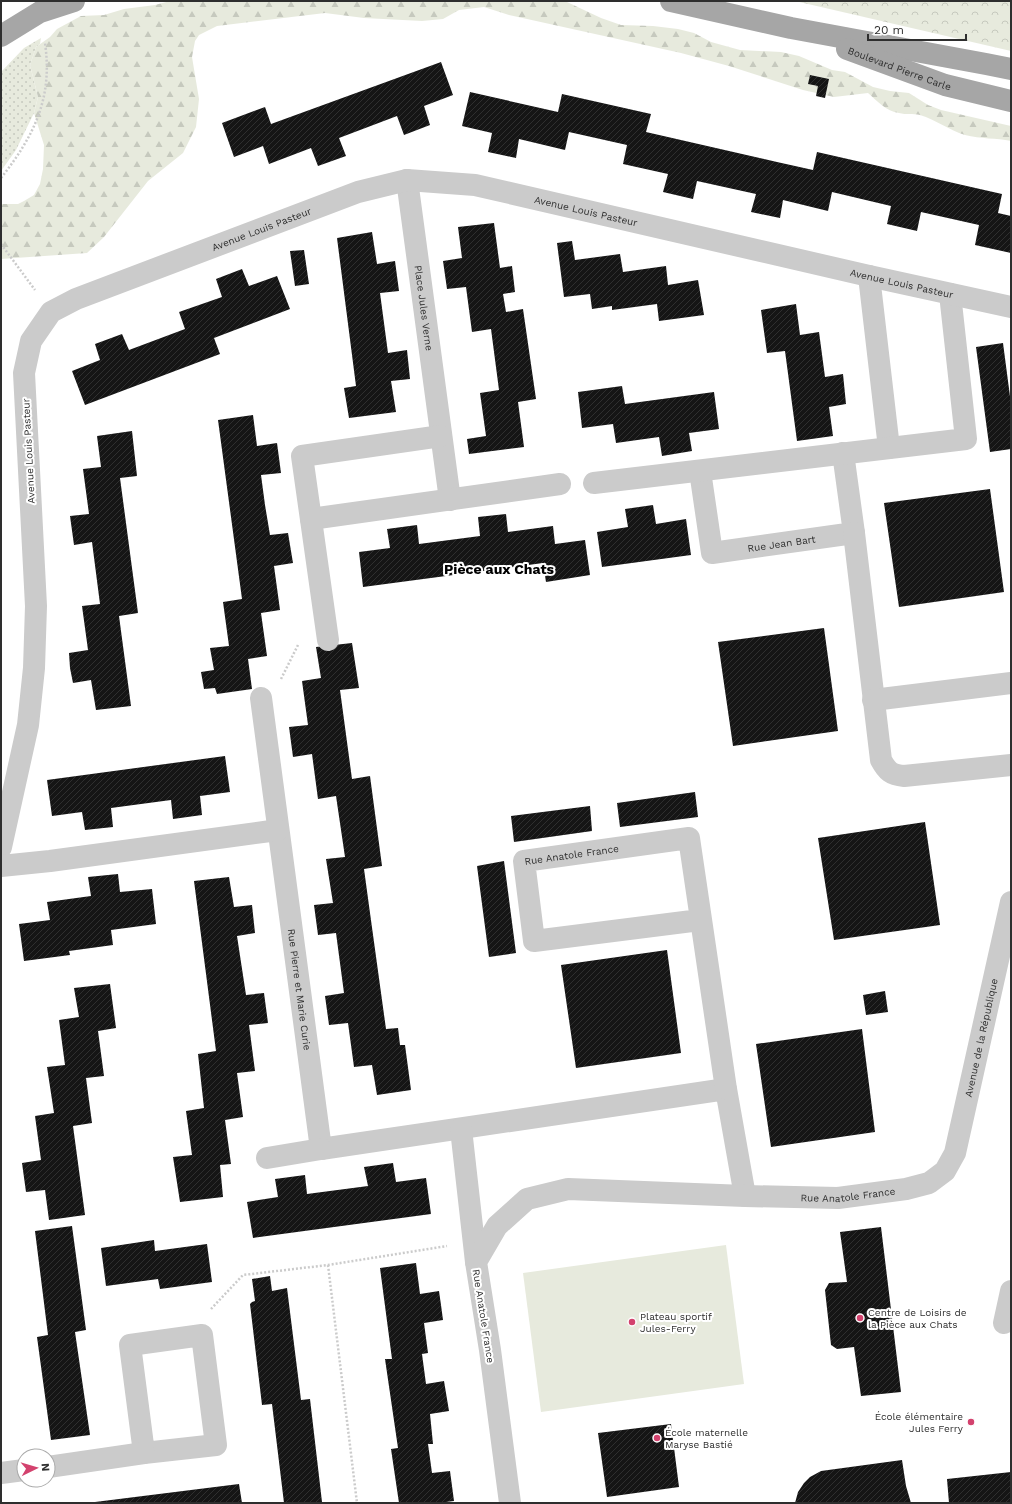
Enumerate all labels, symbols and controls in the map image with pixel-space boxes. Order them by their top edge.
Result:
scale bar [868,16,966,42]
text: 20 m [874,23,904,37]
street label: Boulevard Pierre Carle [846,45,952,92]
street label: Avenue Louis Pasteur [533,194,639,228]
street label: Avenue Louis Pasteur [210,205,313,253]
street label: Place Jules Verne [412,264,435,352]
street label: Avenue Louis Pasteur [849,267,954,300]
street label: Avenue Louis Pasteur [20,398,37,504]
street label: Rue Jean Bart [747,533,817,554]
district label: Pièce aux Chats [444,561,555,577]
street label: Rue Anatole France [524,843,620,867]
street label: Rue Pierre et Marie Curie [286,928,313,1051]
street label: Avenue de la République [963,977,1000,1098]
street label: Rue Anatole France [800,1185,896,1204]
street label: Rue Anatole France [471,1268,496,1364]
place label: Centre de Loisirs de la Pièce aux Chats [868,1307,967,1330]
place label: Plateau sportif Jules-Ferry [640,1311,712,1334]
marker: Centre de Loisirs de la Pièce aux Chats [855,1313,865,1323]
marker: Plateau sportif Jules-Ferry [627,1317,637,1327]
place label: École élémentaire Jules Ferry [875,1411,964,1434]
marker: École élémentaire Jules Ferry [966,1417,976,1427]
place label: École maternelle Maryse Bastié [665,1427,748,1450]
marker: École maternelle Maryse Bastié [652,1433,662,1443]
north arrow [16,1448,56,1488]
text: N [39,1463,52,1472]

